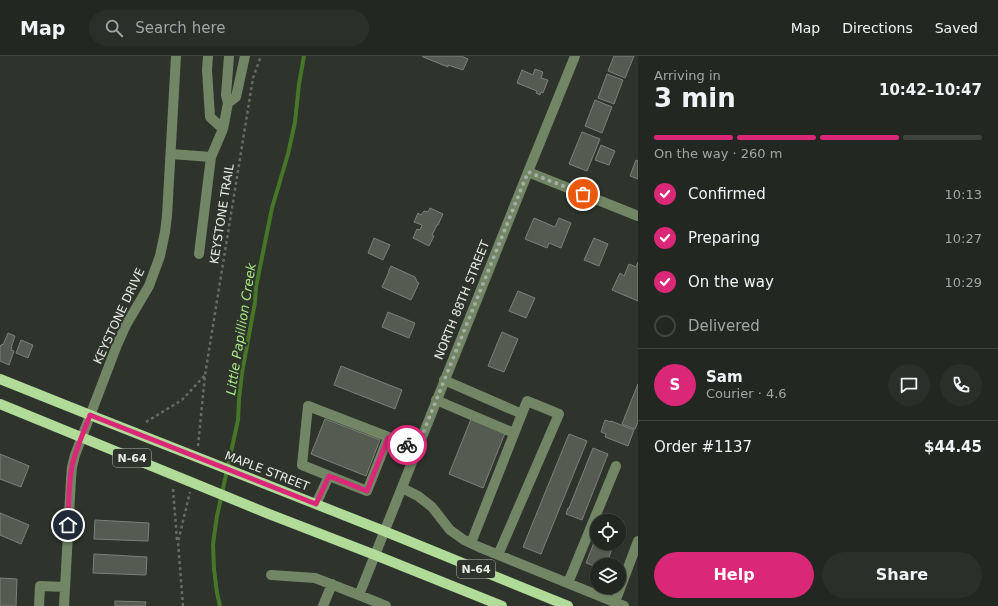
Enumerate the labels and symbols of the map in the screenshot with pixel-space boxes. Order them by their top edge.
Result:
street label: KEYSTONE TRAIL [207,163,237,265]
pin [566,177,600,211]
street label: NORTH 88TH STREET [432,238,493,362]
water label: Little Papillion Creek [223,261,259,396]
street label: KEYSTONE DRIVE [91,266,147,366]
courier [387,425,427,465]
street label: MAPLE STREET [223,448,312,494]
road number: N-64 [113,449,151,467]
pin [51,508,85,542]
road number: N-64 [457,560,495,578]

